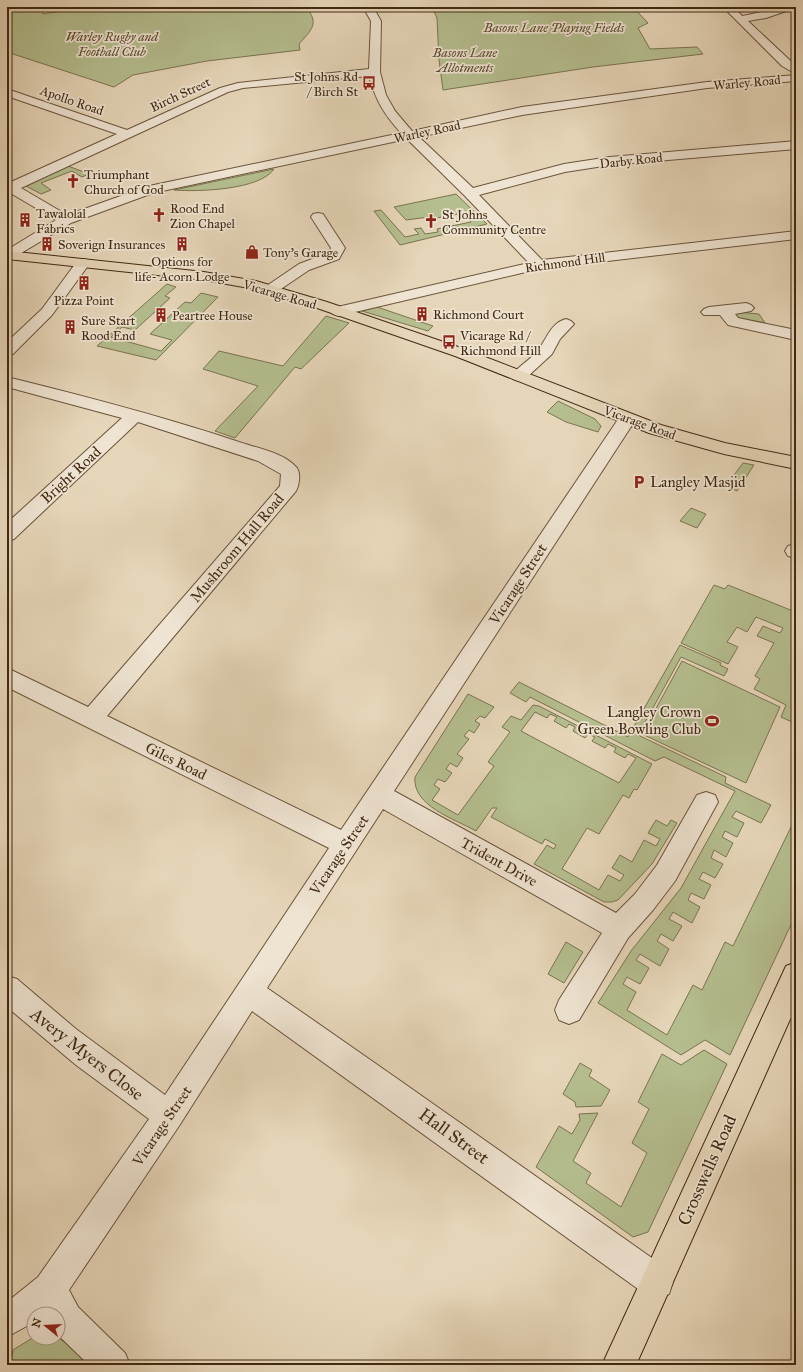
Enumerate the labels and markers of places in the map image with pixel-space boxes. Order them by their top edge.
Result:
place label: St Johns Rd / Birch St [294,69,358,100]
bus stop icon: St Johns Rd / Birch St [361,75,377,91]
place label: Triumphant Church of God [84,167,164,198]
church icon: Triumphant Church of God [65,173,81,189]
place label: Rood End Zion Chapel [170,201,236,232]
place label: Tawalolal Fabrics [36,206,87,237]
church icon: Rood End Zion Chapel [151,207,167,223]
place label: St Johns Community Centre [442,207,547,238]
building icon: Tawalolal Fabrics [17,212,33,228]
church icon: St Johns Community Centre [423,213,439,229]
building icon: Soverign Insurances [39,236,55,252]
building icon: Options for life- Acorn Lodge [174,236,190,252]
place label: Soverign Insurances [58,237,165,253]
shop icon: Tony's Garage [244,244,260,260]
place label: Tony's Garage [263,245,339,261]
place label: Options for life- Acorn Lodge [135,254,230,285]
building icon: Pizza Point [76,275,92,291]
place label: Pizza Point [54,293,115,309]
building icon: Richmond Court [414,306,430,322]
building icon: Peartree House [153,307,169,323]
place label: Richmond Court [433,307,525,323]
place label: Peartree House [172,308,253,324]
place label: Sure Start Rood End [81,313,136,344]
building icon: Sure Start Rood End [62,319,78,335]
place label: Vicarage Rd / Richmond Hill [459,328,542,359]
bus stop icon: Vicarage Rd / Richmond Hill [441,334,457,350]
place label: Langley Masjid [650,473,746,491]
parking icon: Langley Masjid [631,474,647,490]
place label: Langley Crown Green Bowling Club [577,703,701,738]
sports icon: Langley Crown Green Bowling Club [704,713,720,729]

